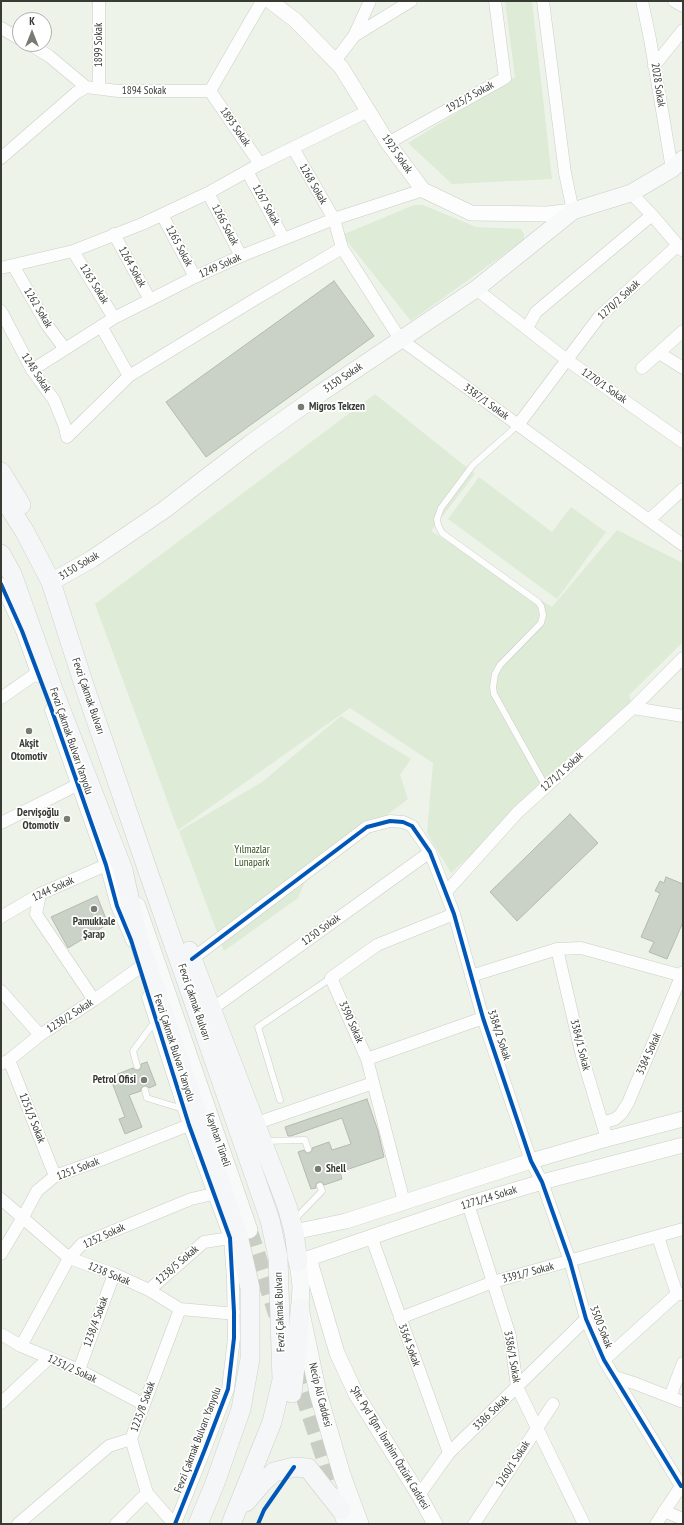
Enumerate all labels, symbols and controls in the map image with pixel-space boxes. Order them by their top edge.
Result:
north arrow [12,12,52,52]
text: K [29,14,35,28]
street label: 1899 Sokak [92,23,106,67]
street label: 2028 Sokak [648,62,668,108]
street label: 1925/3 Sokak [444,78,496,116]
street label: 1894 Sokak [122,84,166,98]
street label: 1893 Sokak [217,105,253,149]
street label: 1925 Sokak [379,132,415,176]
street label: 1268 Sokak [296,161,330,207]
street label: 1267 Sokak [249,182,283,228]
street label: 1266 Sokak [209,202,241,248]
street label: 1265 Sokak [163,223,195,269]
street label: 1264 Sokak [115,244,149,290]
street label: 1249 Sokak [197,251,243,281]
street label: 1263 Sokak [77,262,111,306]
street label: 1270/2 Sokak [595,277,643,323]
street label: 1262 Sokak [21,286,55,330]
street label: 1248 Sokak [18,351,54,395]
street label: 3150 Sokak [321,360,365,396]
street label: 1270/1 Sokak [579,365,629,407]
street label: 3387/1 Sokak [461,381,511,423]
place label: Migros Tekzen [309,400,365,414]
marker: Migros Tekzen [296,402,306,412]
street label: 3150 Sokak [57,549,101,583]
street label: Fevzi Çakmak Bulvarı [69,656,107,736]
street label: Fevzi Çakmak Bulvarı Yanyolu [46,686,96,796]
marker: Akşit Otomotiv [24,726,34,736]
place label: Akşit Otomotiv [11,737,47,763]
street label: 1271/1 Sokak [538,749,586,795]
place label: Dervişoğlu Otomotiv [17,806,59,832]
marker: Dervişoğlu Otomotiv [62,814,72,824]
park label: Yılmazlar Lunapark [234,843,270,869]
street label: 1244 Sokak [30,874,76,904]
marker: Pamukkale Şarap [89,904,99,914]
street label: 1250 Sokak [299,912,343,948]
place label: Pamukkale Şarap [73,915,115,941]
street label: Fevzi Çakmak Bulvarı [175,962,213,1042]
street label: Fevzi Çakmak Bulvarı Yanyolu [150,993,198,1103]
street label: 1238/2 Sokak [44,996,96,1036]
street label: 3390 Sokak [336,999,366,1045]
street label: 3384/2 Sokak [485,1008,513,1062]
street label: 3384/1 Sokak [567,1018,593,1072]
street label: 3384 Sokak [634,1031,664,1077]
place label: Petrol Ofisi [93,1073,136,1087]
marker: Petrol Ofisi [139,1075,149,1085]
street label: 1251/3 Sokak [16,1091,48,1145]
street label: Kayıhan Tüneli [203,1111,233,1169]
street label: 1251 Sokak [55,1155,101,1183]
place label: Shell [326,1162,346,1176]
marker: Shell [313,1164,323,1174]
street label: 1271/14 Sokak [459,1183,519,1213]
street label: 1252 Sokak [81,1221,127,1251]
street label: 1238/5 Sokak [153,1243,201,1287]
street label: 1238 Sokak [86,1260,132,1288]
street label: 3391/7 Sokak [501,1260,555,1286]
street label: Fevzi Çakmak Bulvarı [272,1272,288,1352]
street label: 1238/4 Sokak [81,1295,111,1349]
street label: 3500 Sokak [587,1304,615,1350]
street label: 3364 Sokak [395,1322,423,1368]
street label: 3386/1 Sokak [501,1330,523,1384]
street label: 1251/2 Sokak [45,1352,99,1386]
street label: Necip Ali Caddesi [306,1362,334,1428]
street label: 1225/8 Sokak [128,1380,158,1434]
street label: Şht. Pyd Tğm. İbrahim Öztürk Caddesi [348,1384,432,1512]
street label: Fevzi Çakmak Bulvarı Yanyolu [172,1385,224,1495]
street label: 3386 Sokak [470,1393,512,1433]
street label: 1260/1 Sokak [493,1438,533,1490]

